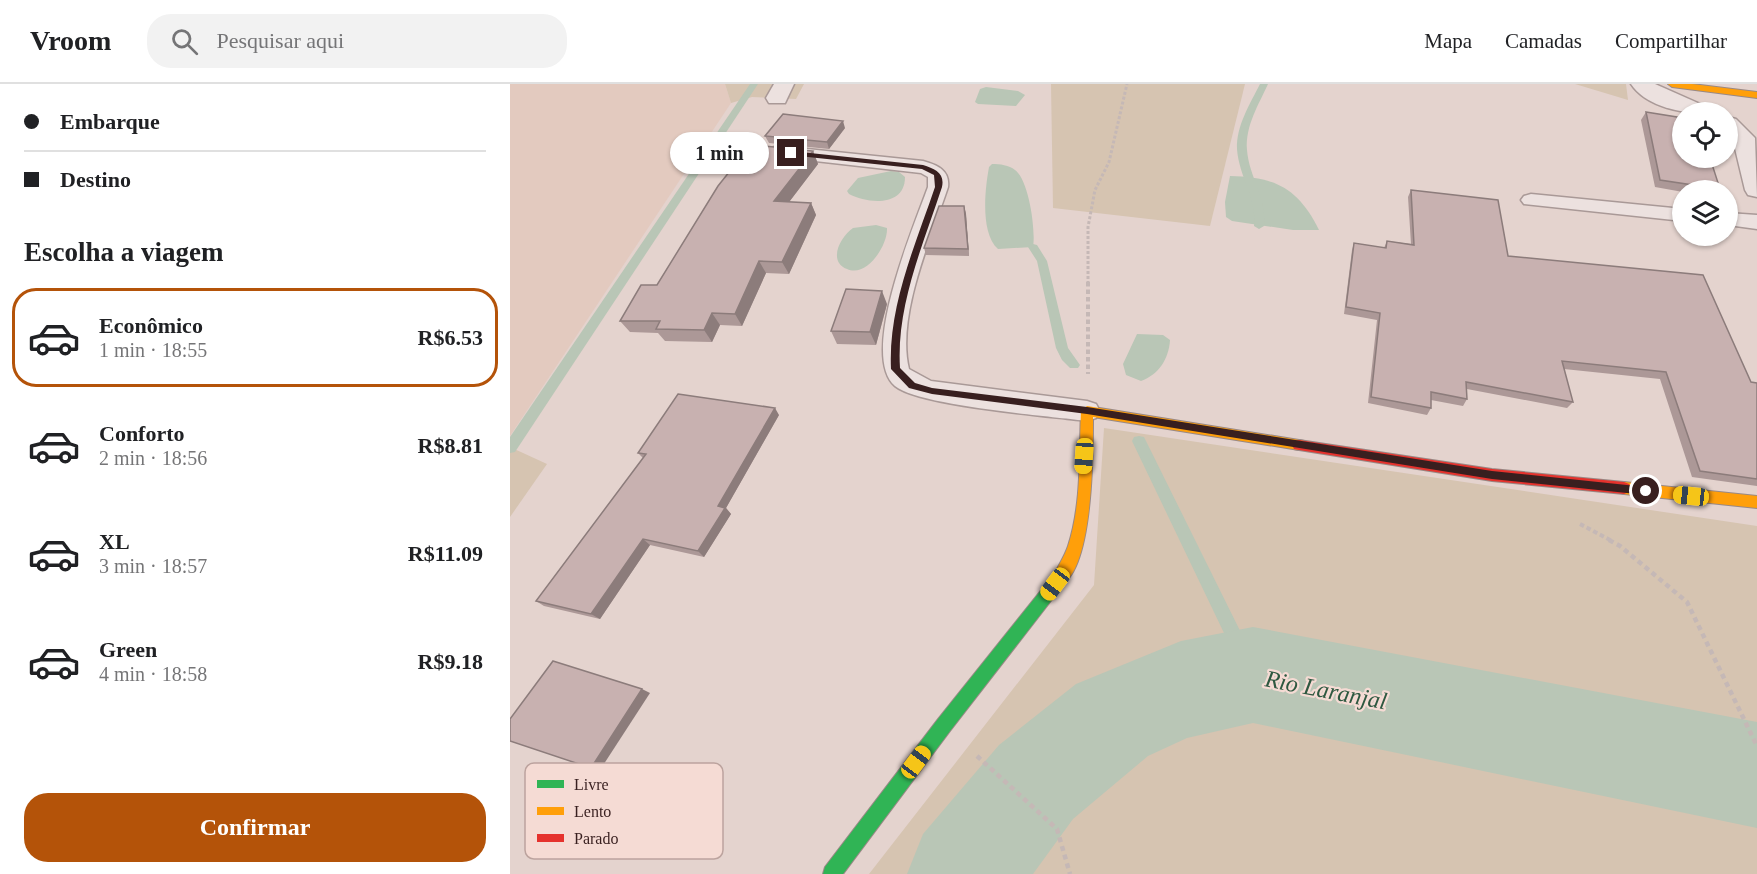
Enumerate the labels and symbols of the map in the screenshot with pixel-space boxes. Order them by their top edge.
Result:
callout: 1 min [671,132,770,174]
route end [777,139,804,166]
car [1074,437,1094,475]
route start [1632,477,1659,504]
car [1672,485,1710,507]
car [1037,564,1073,604]
water label: Rio Laranjal [1262,665,1389,715]
car [898,742,934,782]
legend [525,763,723,859]
text: Livre [574,776,609,793]
text: Lento [574,803,611,820]
text: Parado [574,830,618,847]

